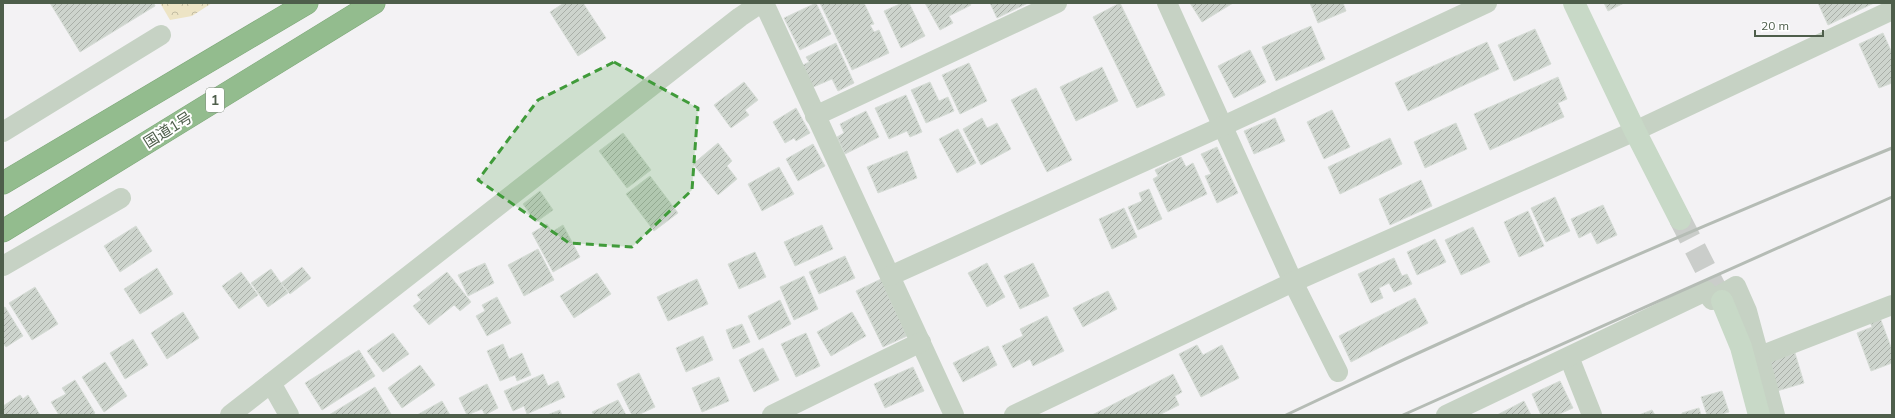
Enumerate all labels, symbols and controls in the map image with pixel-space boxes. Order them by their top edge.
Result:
scale bar [1755,12,1823,38]
text: 20 m [1761,18,1789,33]
road number: 1 [206,88,224,112]
street label: 国道1号 [140,107,196,152]

